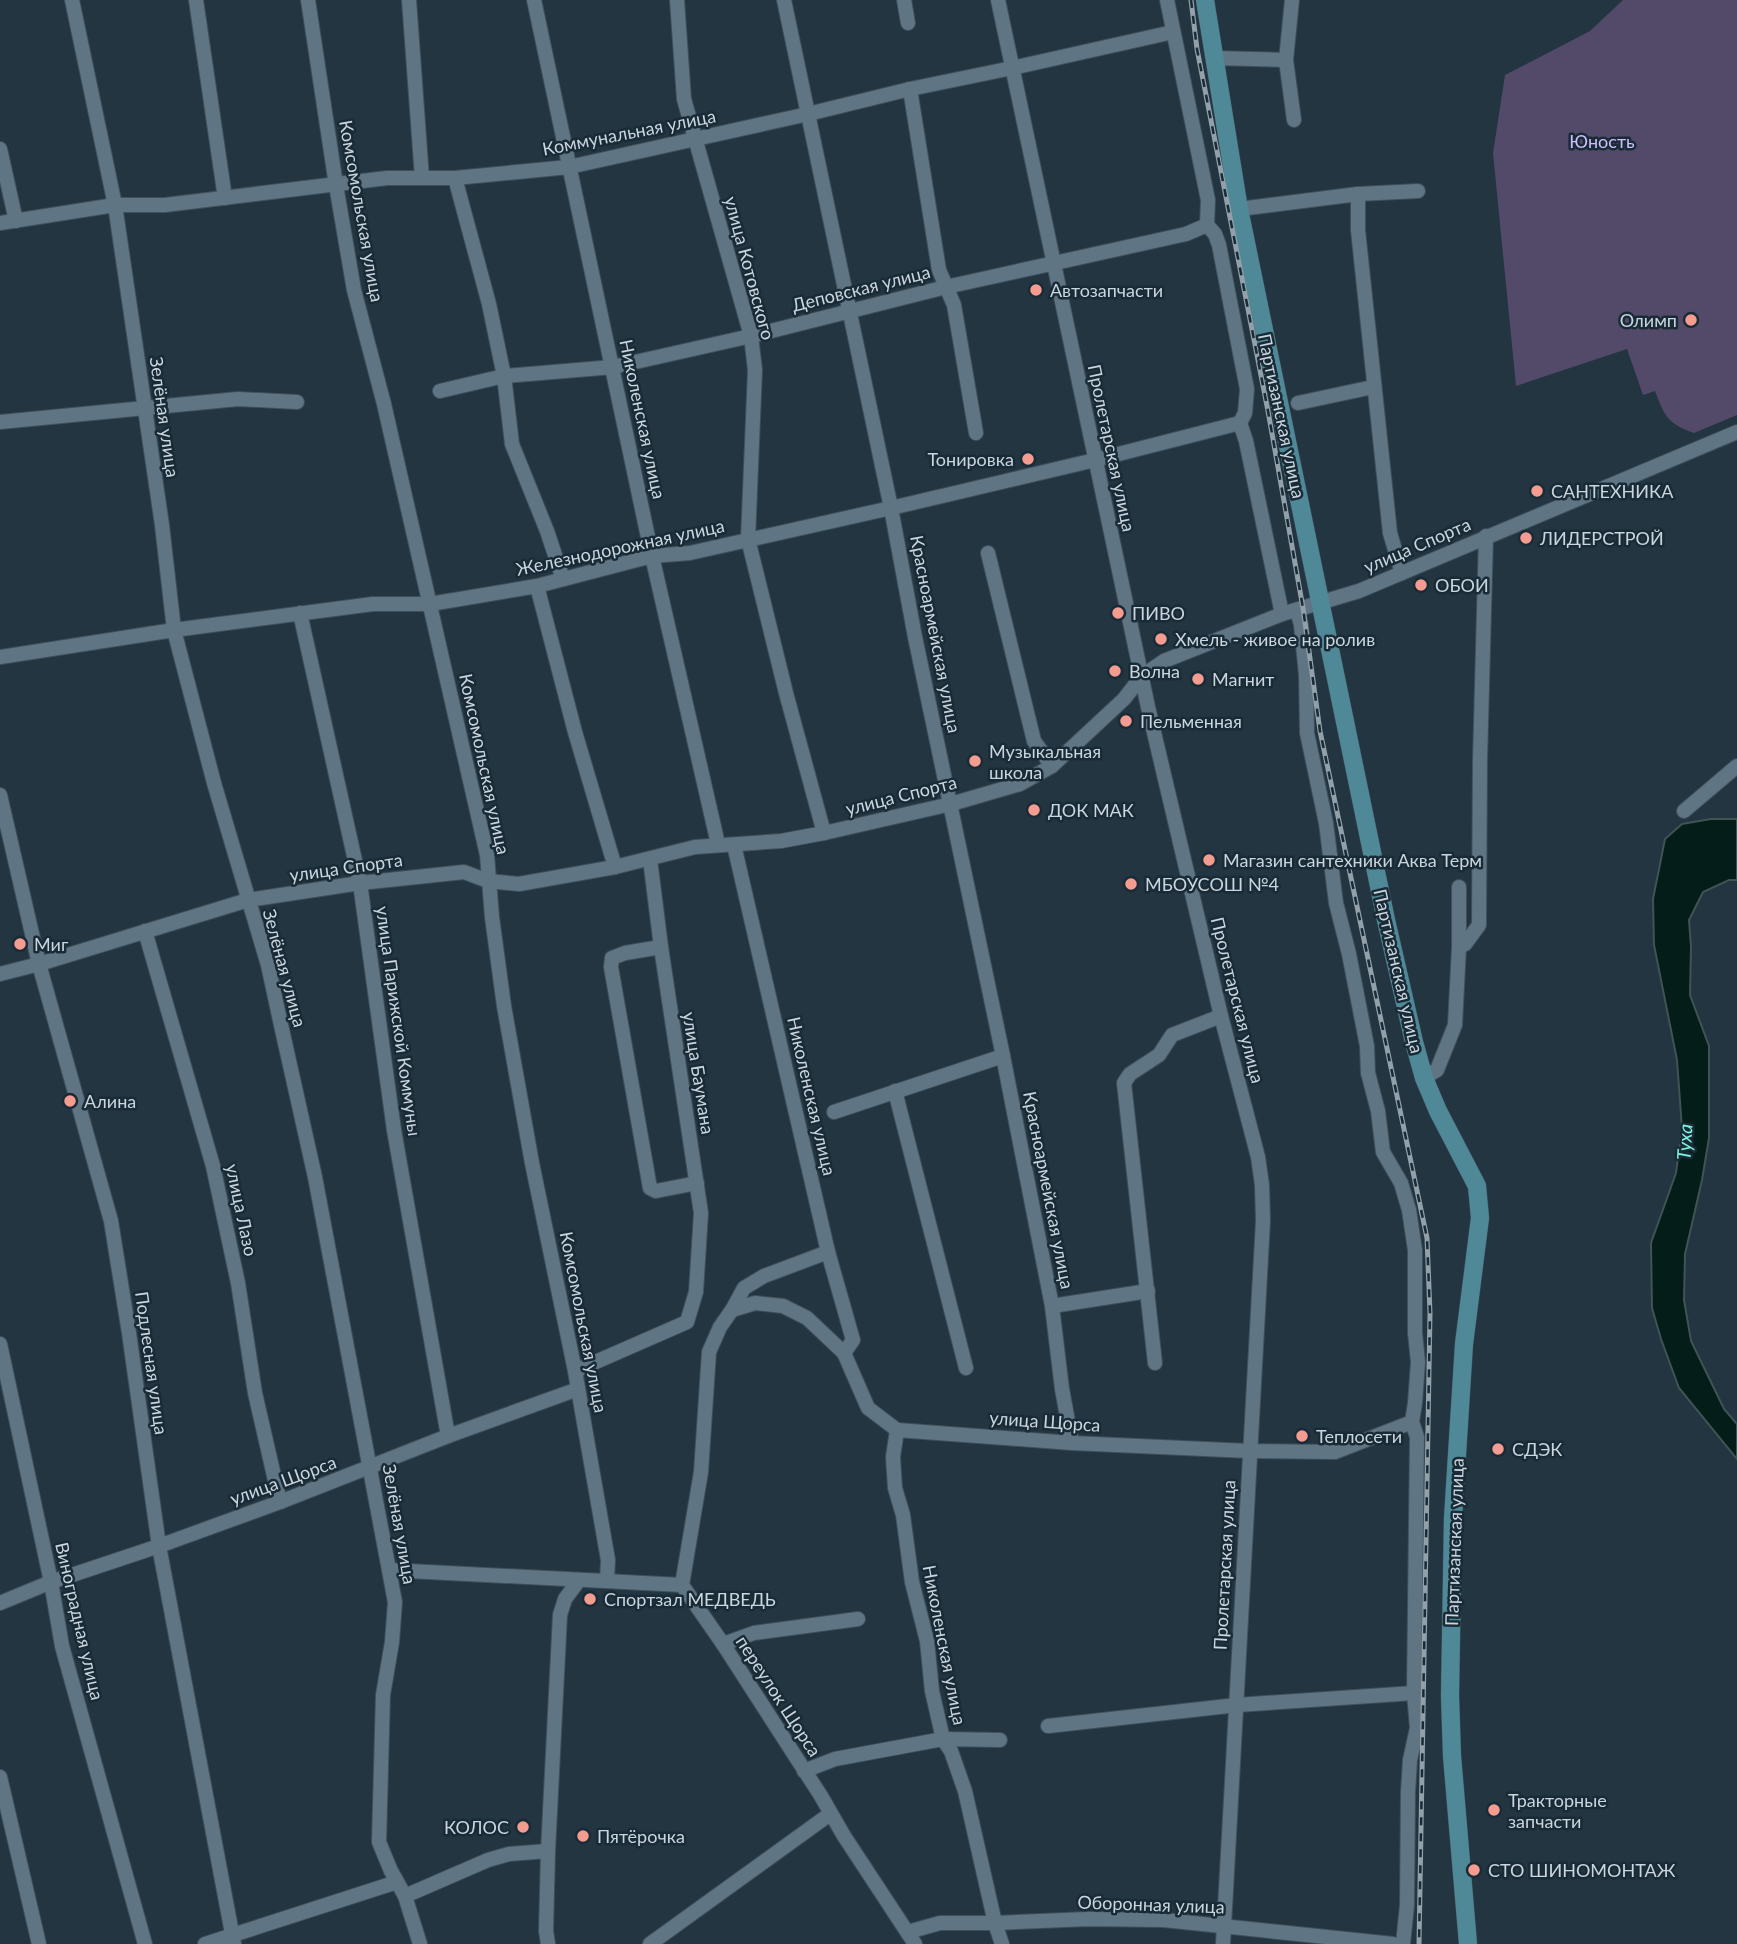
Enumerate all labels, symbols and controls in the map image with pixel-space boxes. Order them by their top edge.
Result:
street label: Коммунальная улица [540,104,718,160]
street label: Комсомольская улица [335,118,389,304]
park label: Юность [1569,130,1635,152]
street label: улица Котовского [720,194,780,342]
street label: Деповская улица [789,260,933,316]
place label: Автозапчасти [1050,279,1163,301]
marker: Автозапчасти [1028,282,1044,298]
place label: Олимп [1620,309,1677,331]
marker: Олимп [1683,312,1699,328]
street label: Партизанская улица [1254,332,1310,500]
street label: Николенская улица [615,337,671,501]
street label: Зелёная улица [146,355,184,479]
street label: Пролетарская улица [1084,362,1140,534]
place label: Тонировка [927,448,1014,470]
marker: Тонировка [1020,451,1036,467]
place label: САНТЕХНИКА [1551,480,1674,502]
marker: САНТЕХНИКА [1529,483,1545,499]
street label: улица Спорта [1360,513,1474,577]
street label: Железнодорожная улица [514,514,726,580]
place label: ЛИДЕРСТРОЙ [1539,527,1664,549]
marker: ЛИДЕРСТРОЙ [1518,530,1534,546]
street label: Красноармейская улица [906,533,966,735]
place label: ОБОИ [1435,574,1489,596]
marker: ОБОИ [1413,577,1429,593]
place label: ПИВО [1132,602,1185,624]
marker: ПИВО [1110,605,1126,621]
place label: Хмель - живое на ролив [1175,628,1375,650]
marker: Хмель - живое на ролив [1153,631,1169,647]
place label: Волна [1129,660,1180,682]
marker: Волна [1107,663,1123,679]
place label: Магнит [1212,668,1274,690]
marker: Магнит [1190,671,1206,687]
street label: Комсомольская улица [455,672,515,856]
place label: Пельменная [1140,710,1242,732]
marker: Пельменная [1118,713,1134,729]
place label: Музыкальная школа [989,740,1101,783]
marker: Музыкальная школа [967,753,983,769]
street label: улица Спорта [843,771,959,819]
place label: ДОК МАК [1048,799,1134,821]
marker: ДОК МАК [1026,802,1042,818]
street label: улица Спорта [288,848,404,886]
place label: Магазин сантехники Аква Терм [1223,849,1482,871]
marker: Магазин сантехники Аква Терм [1201,852,1217,868]
place label: МБОУСОШ №4 [1145,873,1279,895]
marker: МБОУСОШ №4 [1123,876,1139,892]
street label: Партизанская улица [1369,887,1429,1055]
street label: улица Парижской Коммуны [372,905,426,1137]
street label: Зелёная улица [259,906,311,1030]
street label: Пролетарская улица [1207,915,1269,1085]
place label: Миг [34,933,69,955]
marker: Миг [12,936,28,952]
street label: улица Баумана [678,1010,720,1136]
street label: Николенская улица [783,1014,841,1178]
street label: Красноармейская улица [1019,1089,1079,1291]
place label: Алина [84,1090,136,1112]
marker: Алина [62,1093,78,1109]
water label: Туха [1672,1123,1696,1161]
street label: улица Лазо [221,1162,263,1258]
street label: Комсомольская улица [556,1229,612,1415]
street label: Подлесная улица [131,1290,173,1436]
street label: улица Щорса [989,1406,1101,1436]
place label: Теплосети [1316,1425,1402,1447]
marker: Теплосети [1294,1428,1310,1444]
place label: СДЭК [1512,1438,1562,1460]
marker: СДЭК [1490,1441,1506,1457]
street label: улица Щорса [227,1451,339,1509]
street label: Партизанская улица [1440,1458,1468,1626]
street label: Зелёная улица [379,1462,421,1586]
street label: Пролетарская улица [1209,1479,1239,1651]
street label: Виноградная улица [51,1540,109,1702]
street label: Николенская улица [919,1563,971,1727]
place label: Спортзал МЕДВЕДЬ [604,1588,776,1610]
marker: Спортзал МЕДВЕДЬ [582,1591,598,1607]
street label: переулок Щорса [732,1631,826,1761]
place label: Тракторные запчасти [1508,1789,1607,1832]
marker: Тракторные запчасти [1486,1802,1502,1818]
place label: КОЛОС [444,1816,509,1838]
marker: КОЛОС [515,1819,531,1835]
place label: Пятёрочка [597,1825,685,1847]
marker: Пятёрочка [575,1828,591,1844]
place label: СТО ШИНОМОНТАЖ [1488,1859,1676,1881]
marker: СТО ШИНОМОНТАЖ [1466,1862,1482,1878]
street label: Оборонная улица [1077,1890,1225,1918]

